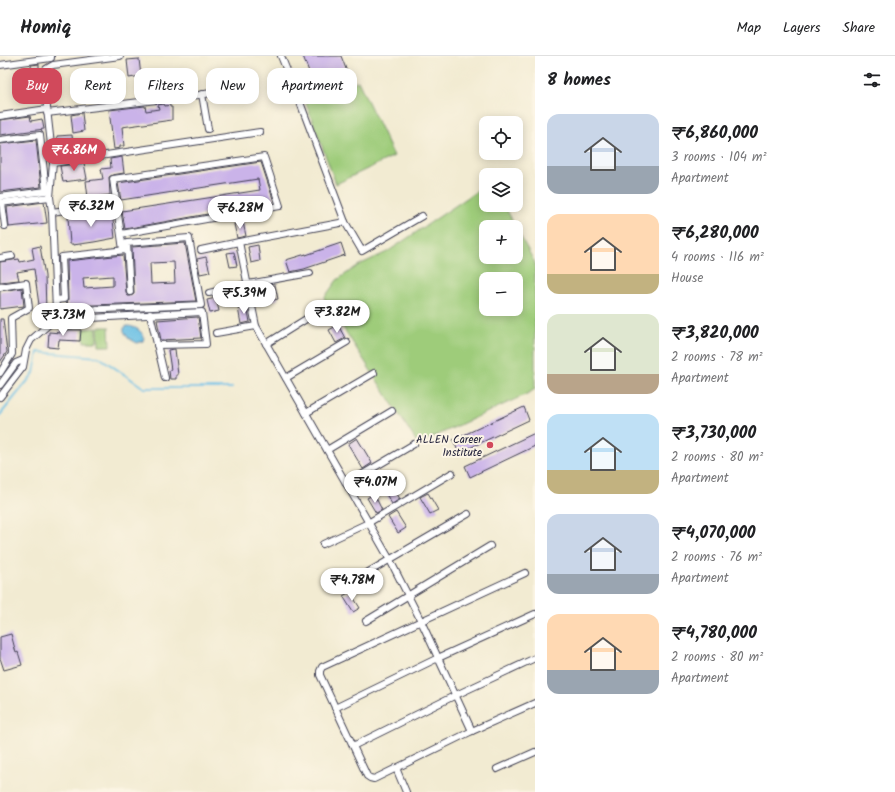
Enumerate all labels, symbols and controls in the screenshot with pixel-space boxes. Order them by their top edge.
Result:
text: Homiq [20,13,71,43]
text: Map [737,17,761,39]
text: Layers [783,17,821,39]
text: Share [843,17,875,39]
text: 8 homes [547,67,611,94]
chip: Buy [12,68,62,104]
chip: Rent [70,68,126,104]
chip: Filters [134,68,198,104]
chip: New [206,68,259,104]
chip: Apartment [267,68,357,104]
icon: filters [861,69,883,91]
map controls [479,116,523,316]
button: locate [479,116,523,160]
text: ₹6,860,000 [671,120,758,147]
icon: home [579,130,627,178]
pin: ₹6.86M [41,138,107,172]
text: ₹6.86M [51,140,97,161]
text: 3 rooms · 104 m² [671,147,766,168]
button: layers [479,168,523,212]
text: Apartment [671,168,729,189]
pin: ₹6.32M [58,194,124,228]
text: ₹6.32M [68,196,114,217]
pin: ₹6.28M [207,196,273,230]
text: ₹6.28M [217,198,263,219]
button: + [479,220,523,264]
text: ₹6,280,000 [671,220,759,247]
icon: home [579,230,627,278]
text: 4 rooms · 116 m² [671,247,764,268]
text: House [671,268,703,289]
button: − [479,272,523,316]
pin: ₹5.39M [211,281,277,315]
text: ₹5.39M [222,283,266,304]
pin: ₹3.82M [304,300,370,334]
text: ₹3.82M [314,302,360,323]
pin: ₹3.73M [30,303,96,337]
text: ₹3.73M [41,305,85,326]
text: ₹3,820,000 [671,320,759,347]
icon: home [579,330,627,378]
text: 2 rooms · 78 m² [671,347,763,368]
text: Apartment [671,368,729,389]
text: ₹3,730,000 [671,420,756,447]
icon: home [579,430,627,478]
place label: ALLEN Career Institute [416,431,483,462]
marker: ALLEN Career Institute [485,440,495,450]
text: 2 rooms · 80 m² [671,447,763,468]
text: Apartment [671,468,729,489]
pin: ₹4.07M [342,470,408,504]
text: ₹4.07M [353,472,397,493]
text: ₹4,070,000 [671,520,756,547]
icon: home [579,530,627,578]
text: 2 rooms · 76 m² [671,547,762,568]
pin: ₹4.78M [319,568,385,602]
text: Apartment [671,568,729,589]
text: ₹4.78M [329,570,375,591]
text: ₹4,780,000 [671,620,757,647]
icon: home [579,630,627,678]
text: 2 rooms · 80 m² [671,647,763,668]
text: Apartment [671,668,729,689]

